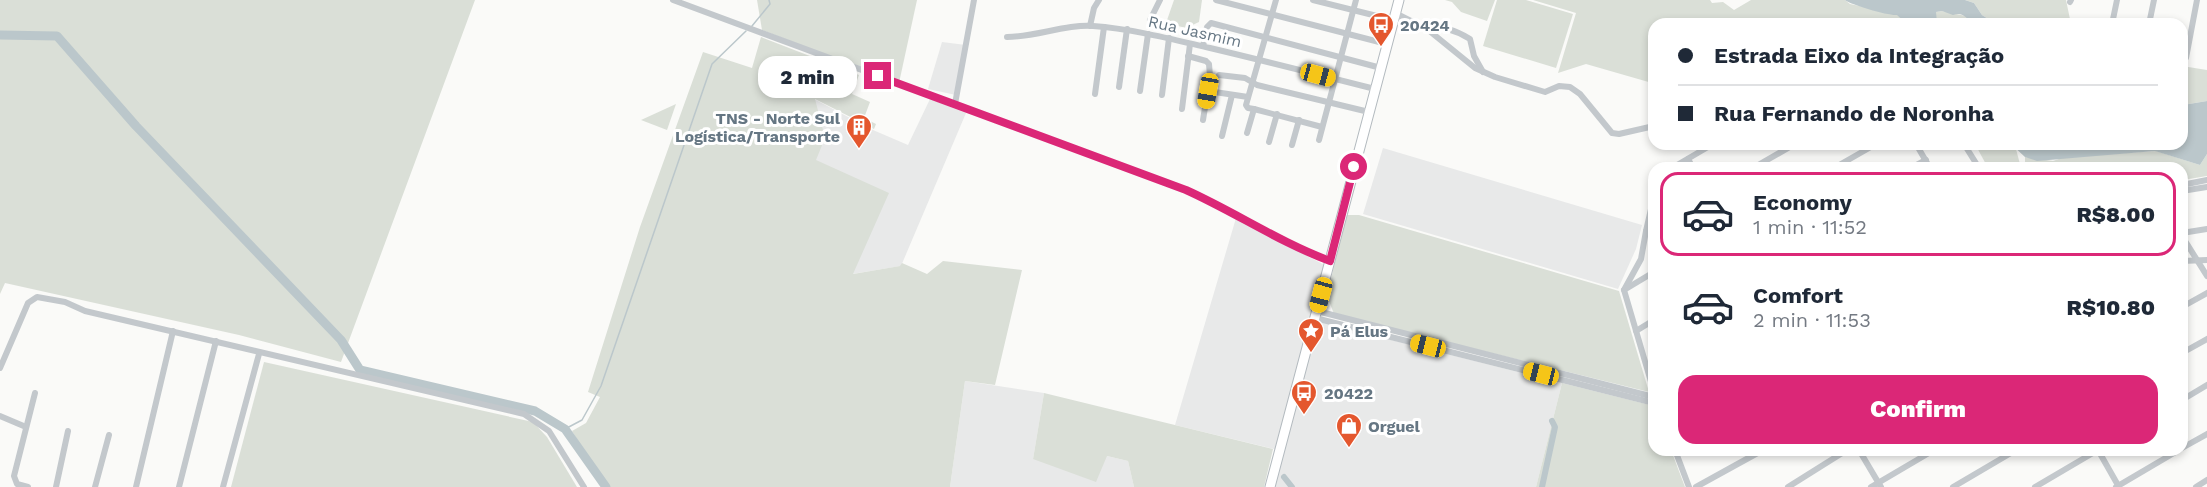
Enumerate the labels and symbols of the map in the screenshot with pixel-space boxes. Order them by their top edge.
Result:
bus stop icon: 20424 [1366,10,1396,48]
street label: Rua Jasmim [1146,12,1243,51]
place label: 20424 [1400,16,1450,35]
callout: 2 min [758,55,857,97]
route end [864,62,891,89]
car [1298,62,1338,88]
car [1196,72,1220,110]
place label: TNS - Norte Sul Logística/Transporte [675,109,841,146]
building icon: TNS - Norte Sul Logística/Transporte [844,112,874,150]
route start [1340,153,1367,180]
car [1308,275,1334,315]
place icon: Pá Elus [1296,316,1326,354]
place label: Pá Elus [1330,322,1389,341]
car [1408,333,1448,359]
car [1521,361,1561,387]
bus stop icon: 20422 [1289,378,1319,416]
place label: 20422 [1324,384,1373,403]
shop icon: Orguel [1334,411,1364,449]
place label: Orguel [1368,417,1421,436]

